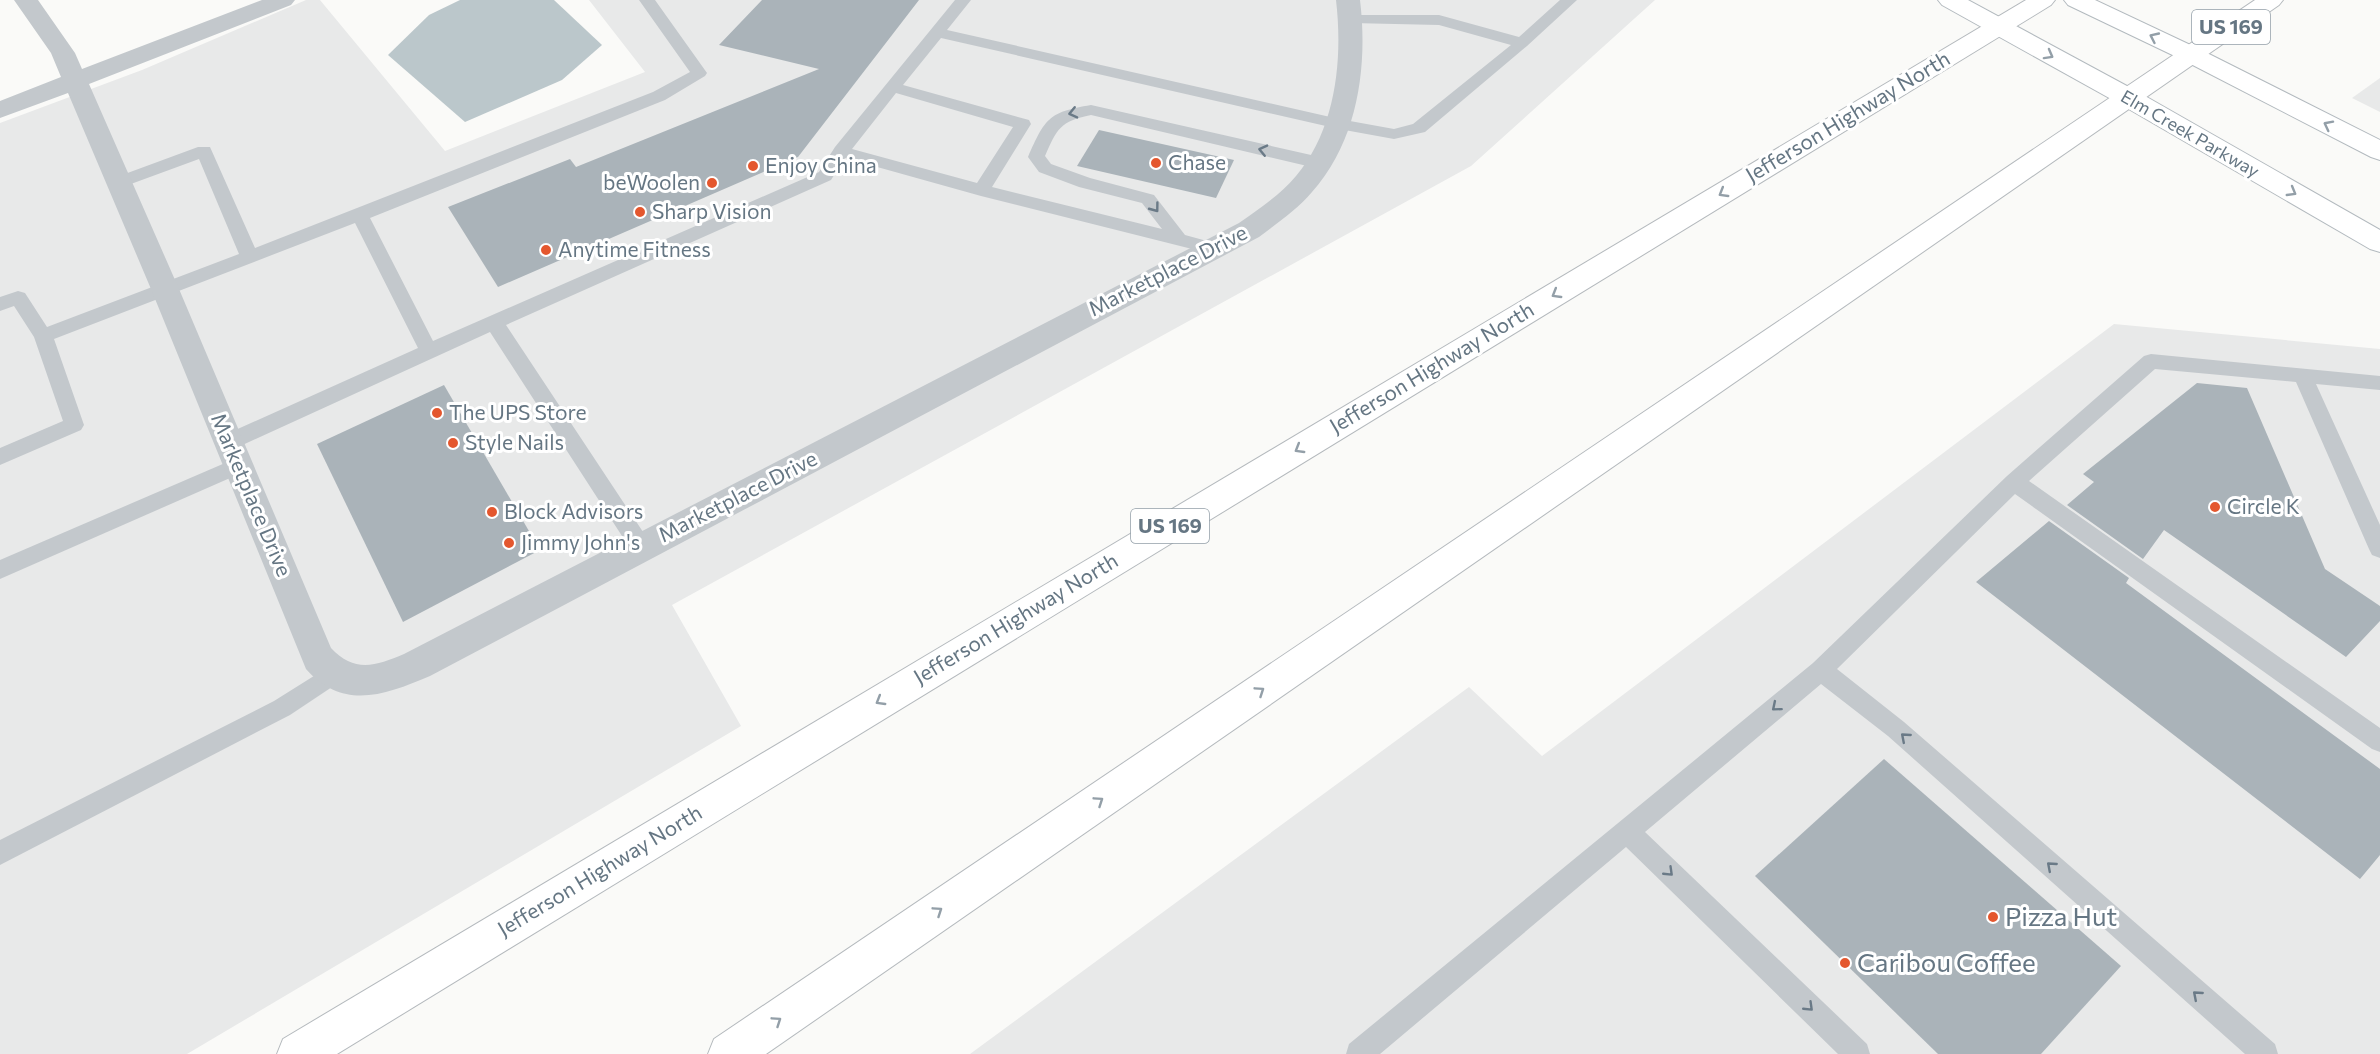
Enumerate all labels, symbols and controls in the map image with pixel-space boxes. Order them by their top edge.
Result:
road number: US 169 [2192,10,2270,44]
one-way arrow [2149,32,2160,44]
street label: Jefferson Highway North [1741,45,1954,187]
one-way arrow [2043,48,2053,59]
street label: Elm Creek Parkway [2117,85,2264,182]
one-way arrow [1068,106,1078,119]
one-way arrow [2323,121,2334,132]
one-way arrow [1258,144,1268,157]
place label: Chase [1168,149,1226,174]
place label: Enjoy China [765,152,877,177]
marker: Chase [1149,156,1163,170]
marker: Enjoy China [746,159,760,173]
place label: beWoolen [603,169,700,194]
marker: beWoolen [705,176,719,190]
one-way arrow [1719,185,1729,197]
one-way arrow [2286,185,2296,196]
place label: Sharp Vision [652,198,772,223]
one-way arrow [1148,201,1159,212]
marker: Sharp Vision [633,205,647,219]
street label: Marketplace Drive [1084,219,1251,320]
place label: Anytime Fitness [558,236,711,261]
marker: Anytime Fitness [539,243,553,257]
one-way arrow [1552,286,1562,298]
street label: Jefferson Highway North [1325,296,1538,438]
place label: The UPS Store [449,399,587,424]
marker: The UPS Store [430,406,444,420]
street label: Marketplace Drive [207,409,298,580]
place label: Style Nails [465,429,564,454]
marker: Style Nails [446,436,460,450]
one-way arrow [1295,441,1305,453]
street label: Marketplace Drive [654,445,821,546]
place label: Circle K [2227,493,2300,518]
place label: Block Advisors [504,498,643,523]
marker: Circle K [2208,500,2222,514]
marker: Block Advisors [485,505,499,519]
road number: US 169 [1131,509,1209,543]
place label: Jimmy John's [521,529,640,554]
marker: Jimmy John's [502,536,516,550]
street label: Jefferson Highway North [909,547,1122,689]
one-way arrow [1254,687,1265,698]
one-way arrow [876,694,886,706]
one-way arrow [1772,700,1783,711]
one-way arrow [1901,733,1912,744]
one-way arrow [1093,797,1104,808]
street label: Jefferson Highway North [493,799,706,941]
one-way arrow [2047,862,2058,873]
one-way arrow [1662,864,1673,875]
place label: Pizza Hut [2005,900,2117,931]
one-way arrow [932,907,943,918]
marker: Pizza Hut [1986,910,2000,924]
place label: Caribou Coffee [1857,946,2036,977]
marker: Caribou Coffee [1838,956,1852,970]
one-way arrow [2193,991,2204,1002]
one-way arrow [1802,1000,1813,1011]
one-way arrow [771,1017,782,1028]

